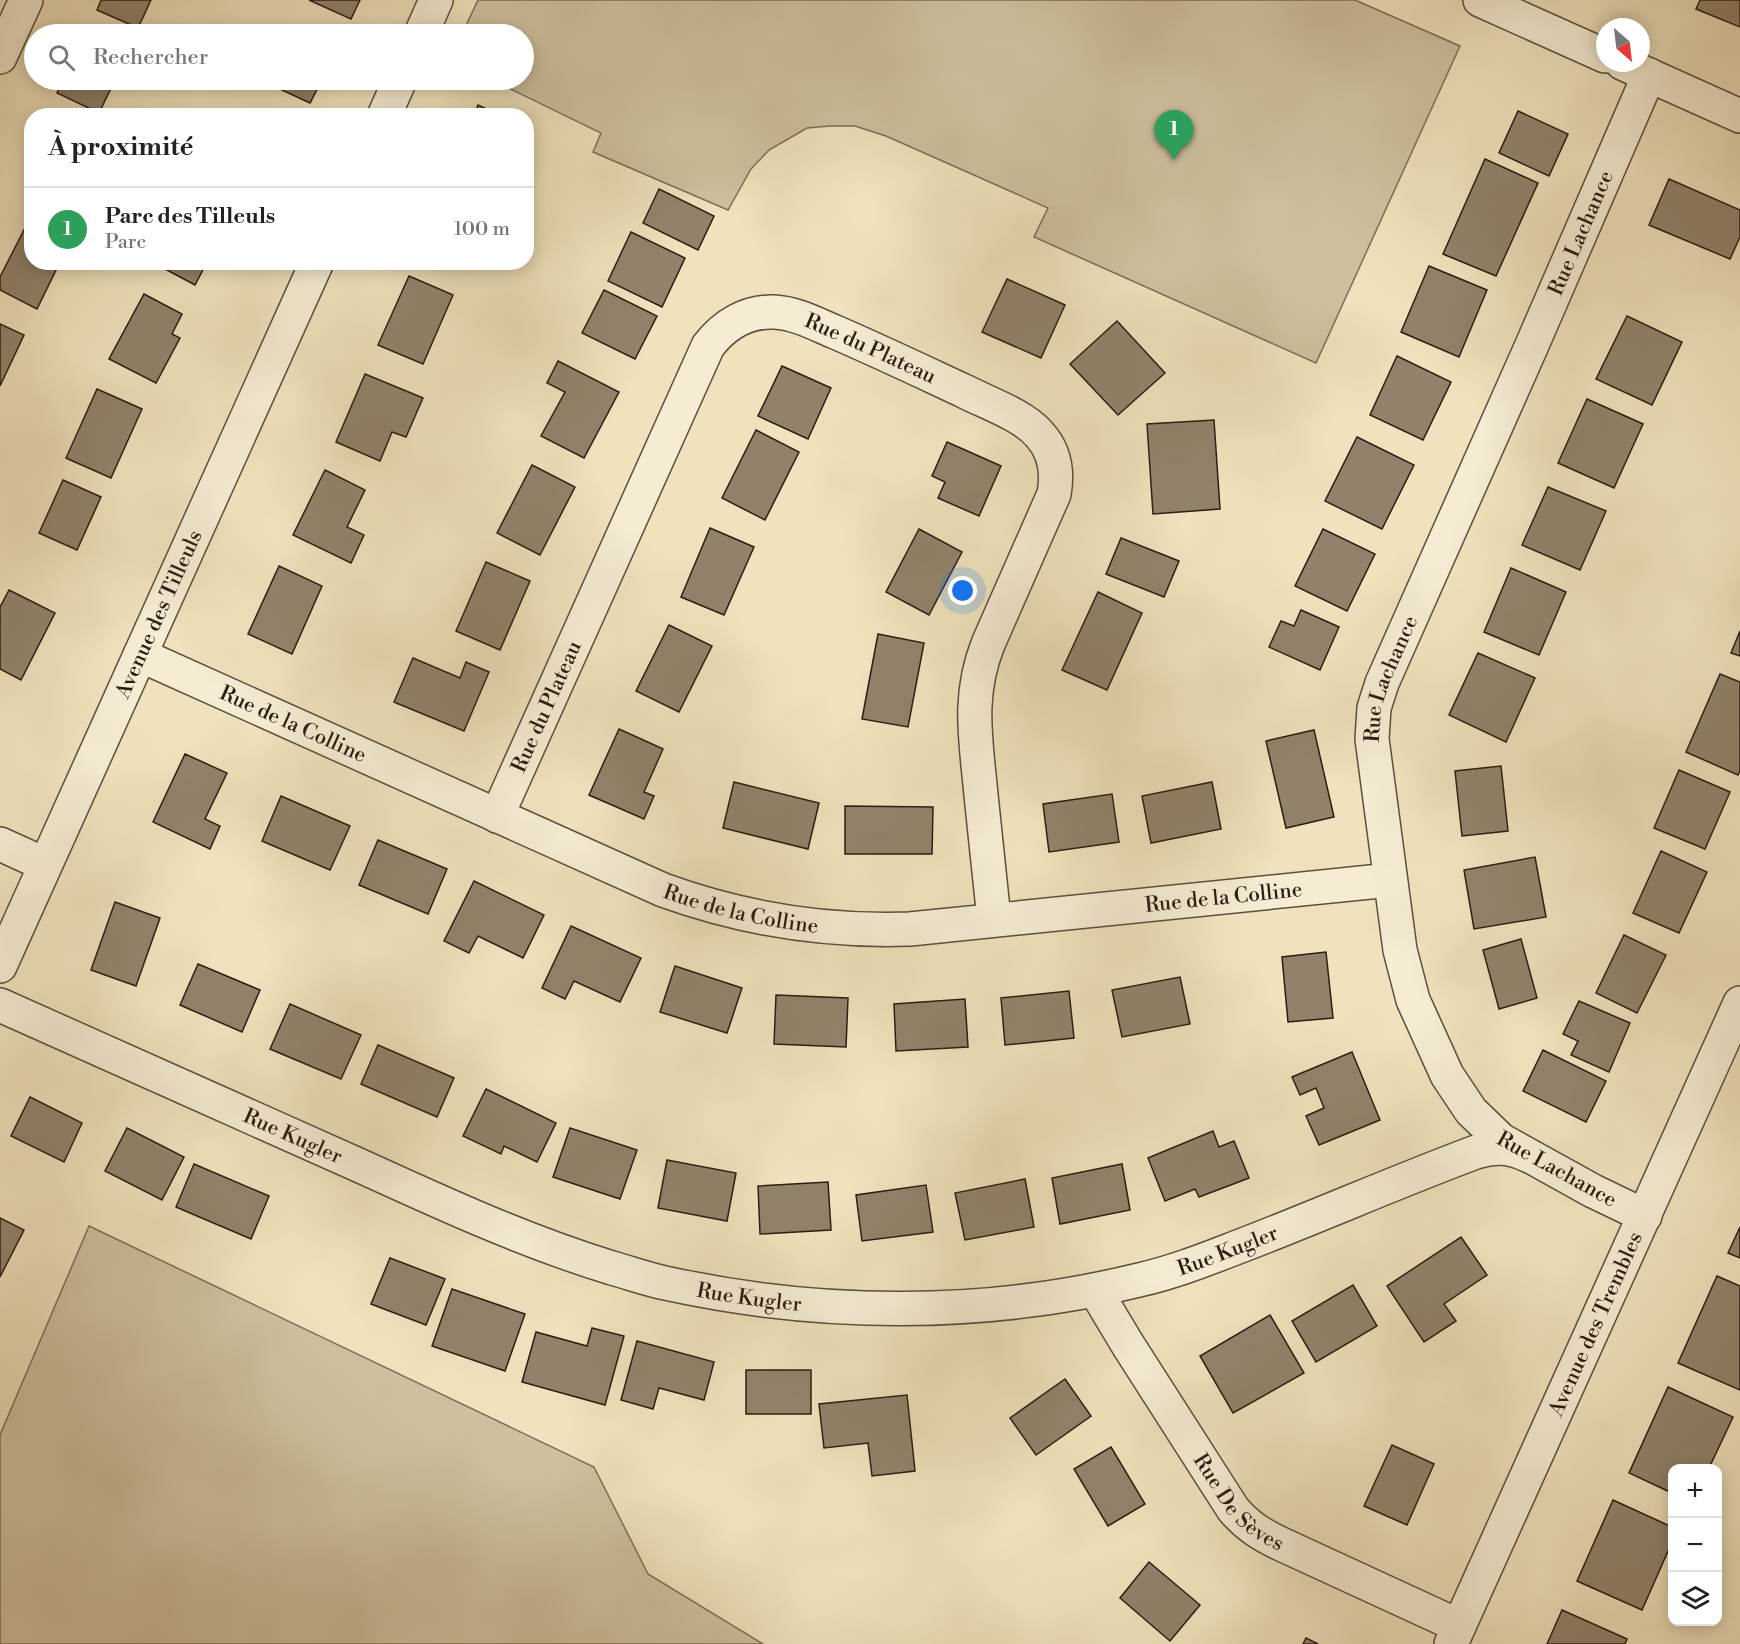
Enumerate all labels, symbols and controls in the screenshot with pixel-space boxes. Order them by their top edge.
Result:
north arrow [1596,18,1650,72]
search box [24,24,534,90]
icon: search [45,41,78,74]
text: Rechercher [93,44,208,71]
pin: 1 [1154,110,1194,160]
text: À proximité [48,131,193,163]
street label: Rue Lachance [1543,167,1620,300]
text: Parc des Tilleuls [105,203,275,230]
text: 1 [63,217,72,242]
text: 100 m [454,217,510,242]
text: Parc [105,230,146,255]
street label: Rue du Plateau [801,308,940,390]
street label: Avenue des Tilleuls [110,526,209,704]
your location [948,576,977,605]
street label: Rue Lachance [1360,612,1424,743]
street label: Rue du Plateau [506,637,588,777]
street label: Rue de la Colline [215,680,370,769]
street label: Rue de la Colline [1143,877,1304,919]
street label: Rue de la Colline [660,879,820,940]
street label: Rue Kugler [239,1103,346,1170]
street label: Rue Lachance [1492,1126,1621,1214]
street label: Rue Kugler [1174,1221,1282,1282]
street label: Avenue des Trembles [1543,1228,1649,1422]
street label: Rue Kugler [694,1278,803,1318]
street label: Rue De Sèves [1187,1449,1288,1557]
map controls [1668,1464,1722,1626]
button: + [1668,1464,1722,1518]
button: − [1668,1518,1722,1572]
button: layers [1668,1572,1722,1626]

